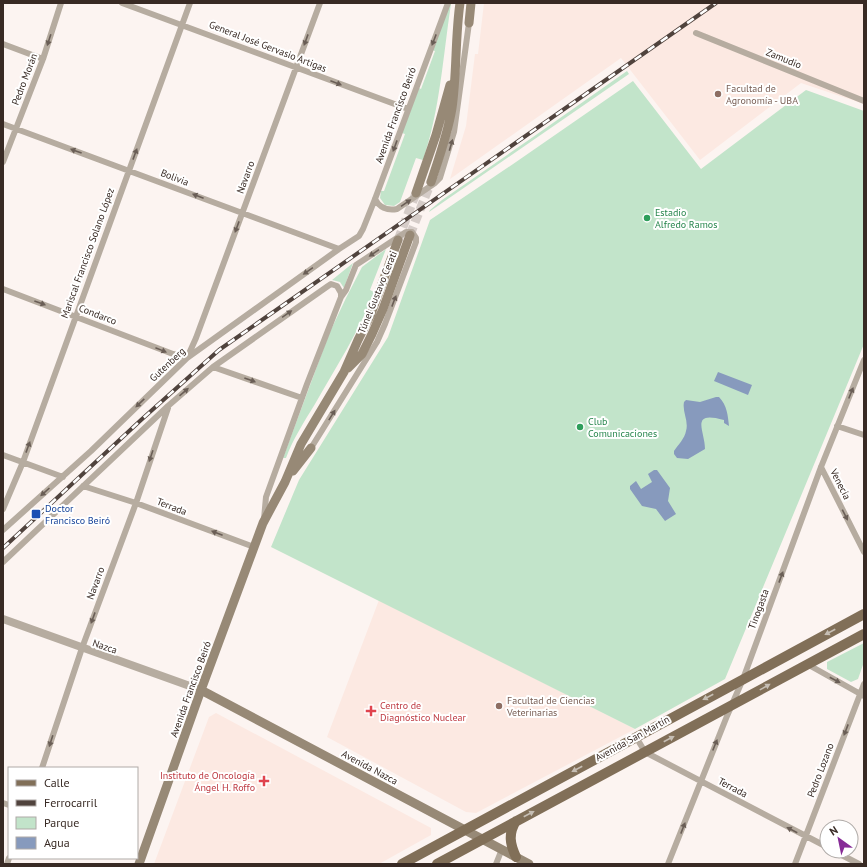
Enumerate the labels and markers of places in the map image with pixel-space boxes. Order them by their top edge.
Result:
place label: Facultad de Agronomía - UBA [726,82,798,107]
marker: Facultad de Agronomía - UBA [713,89,723,99]
place label: Estadio Alfredo Ramos [655,206,717,231]
marker: Estadio Alfredo Ramos [642,213,652,223]
place label: Club Comunicaciones [588,415,657,440]
marker: Club Comunicaciones [575,422,585,432]
place label: Doctor Francisco Beiró [45,502,110,527]
marker: Doctor Francisco Beiró [30,508,42,520]
place label: Facultad de Ciencias Veterinarias [506,694,595,719]
place label: Centro de Diagnóstico Nuclear [380,699,467,724]
marker: Facultad de Ciencias Veterinarias [494,701,504,711]
marker: Centro de Diagnóstico Nuclear [365,705,377,717]
place label: Instituto de Oncología Ángel H. Roffo [160,769,255,794]
marker: Instituto de Oncología Ángel H. Roffo [258,775,270,787]

